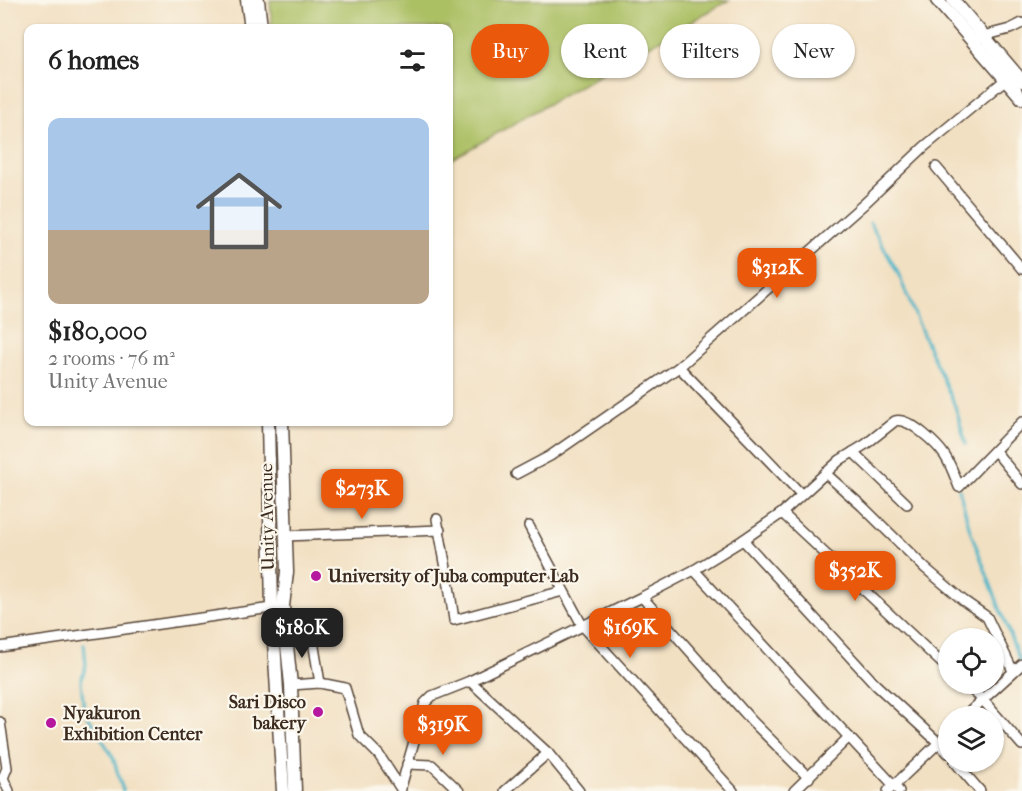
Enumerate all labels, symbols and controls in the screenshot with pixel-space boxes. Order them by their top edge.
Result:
chip: Buy [471,24,549,78]
chip: Rent [561,24,648,78]
chip: Filters [660,24,760,78]
chip: New [772,24,855,78]
icon: filters [396,44,429,77]
text: 6 homes [48,45,139,76]
icon: home [185,157,293,265]
pin: $312K [735,248,819,299]
text: $312K [751,256,803,279]
text: $180,000 [48,316,147,347]
text: 2 rooms · 76 m² [48,347,175,370]
text: Unity Avenue [48,370,168,393]
street label: Unity Avenue [256,463,279,571]
pin: $273K [320,469,404,520]
text: $273K [335,477,389,500]
pin: $352K [813,551,897,602]
text: $352K [829,559,881,582]
place label: University of Juba computer Lab [327,566,579,587]
marker: University of Juba computer Lab [309,569,323,583]
pin: $180K [260,608,344,659]
pin: $169K [588,608,672,659]
text: $180K [275,616,329,639]
text: $169K [603,616,657,639]
map controls [938,628,1004,772]
button: locate [938,628,1004,694]
place label: Sari Disco bakery [229,692,307,734]
place label: Nyakuron Exhibition Center [63,703,203,745]
marker: Sari Disco bakery [311,705,325,719]
pin: $319K [401,705,485,756]
button: layers [938,706,1004,772]
text: $319K [417,713,469,736]
marker: Nyakuron Exhibition Center [44,716,58,730]

